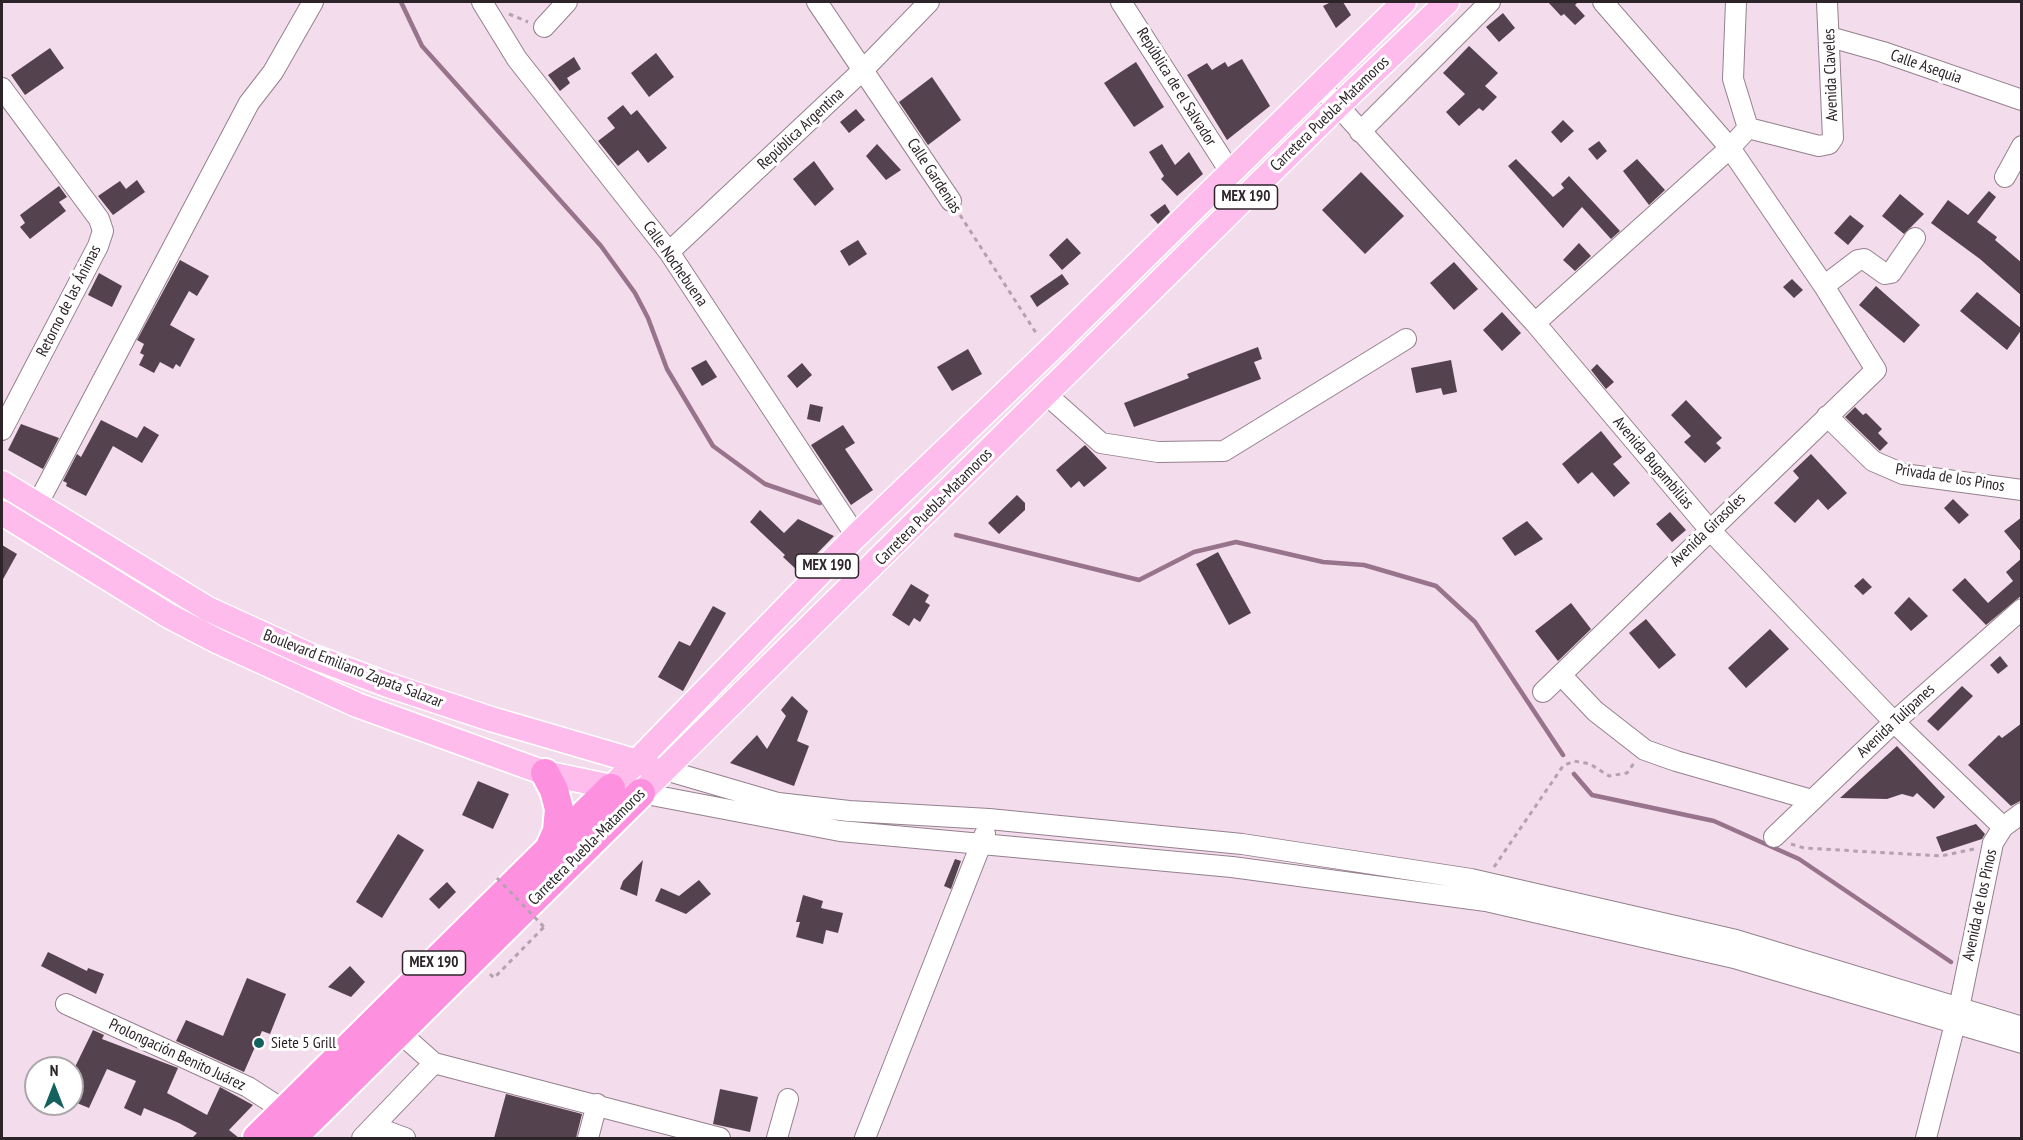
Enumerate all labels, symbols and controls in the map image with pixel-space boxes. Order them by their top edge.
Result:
street label: República de el Salvador [1132,24,1220,150]
street label: Avenida Claveles [1820,28,1842,122]
street label: Calle Asequia [1888,46,1964,88]
street label: Carretera Puebla-Matamoros [1267,52,1393,176]
street label: República Argentina [754,84,848,174]
street label: Calle Gardenias [903,135,965,217]
road number: MEX 190 [1214,185,1278,209]
street label: Calle Nochebuena [639,218,711,310]
street label: Retorno de las Ánimas [33,242,105,360]
street label: Avenida Bugambilias [1609,413,1697,513]
street label: Carretera Puebla-Matamoros [872,445,996,569]
street label: Privada de los Pinos [1894,460,2006,496]
street label: Avenida Girasoles [1666,489,1750,571]
road number: MEX 190 [796,554,858,578]
street label: Boulevard Emiliano Zapata Salazar [260,626,446,712]
street label: Avenida Tulipanes [1853,680,1939,762]
street label: Carretera Puebla-Matamoros [525,785,649,909]
street label: Avenida de los Pinos [1959,847,2001,963]
road number: MEX 190 [402,951,466,975]
street label: Prolongación Benito Juárez [106,1015,248,1095]
place label: Siete 5 Grill [271,1033,336,1053]
marker: Siete 5 Grill [252,1036,266,1050]
north arrow [24,1056,84,1116]
text: N [50,1060,58,1080]

